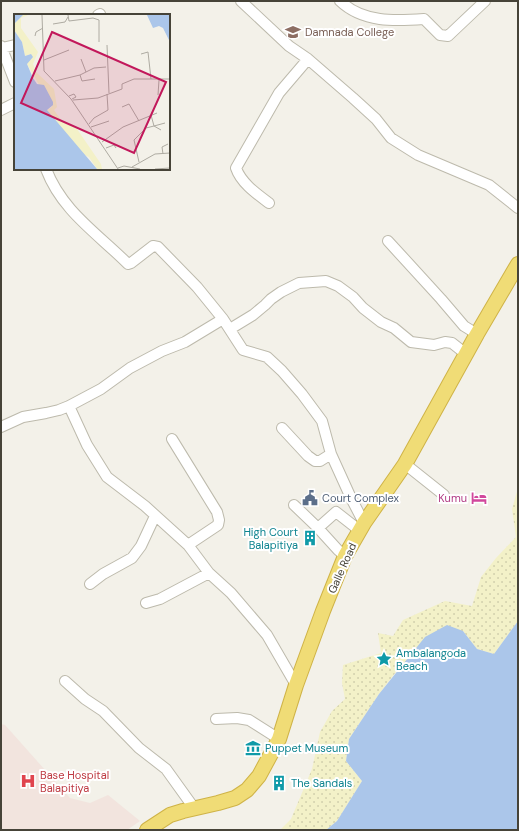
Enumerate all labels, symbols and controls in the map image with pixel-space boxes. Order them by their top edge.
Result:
inset map [14,14,170,170]
school or university icon: Damnada College [284,23,302,41]
place label: Damnada College [305,25,394,39]
public building icon: Court Complex [301,489,319,507]
hotel icon: Kumu [470,489,488,507]
place label: Court Complex [322,491,400,505]
place label: Kumu [438,491,467,505]
place label: High Court Balapitiya [243,525,298,552]
building icon: High Court Balapitiya [301,529,319,547]
street label: Galle Road [325,540,359,596]
place label: Ambalangoda Beach [396,646,466,673]
place icon: Ambalangoda Beach [375,650,393,668]
museum icon: Puppet Museum [244,739,262,757]
place label: Puppet Museum [265,741,348,755]
place label: Base Hospital Balapitiya [40,768,109,795]
hospital icon: Base Hospital Balapitiya [19,772,37,790]
building icon: The Sandals [270,774,288,792]
place label: The Sandals [291,776,352,790]

